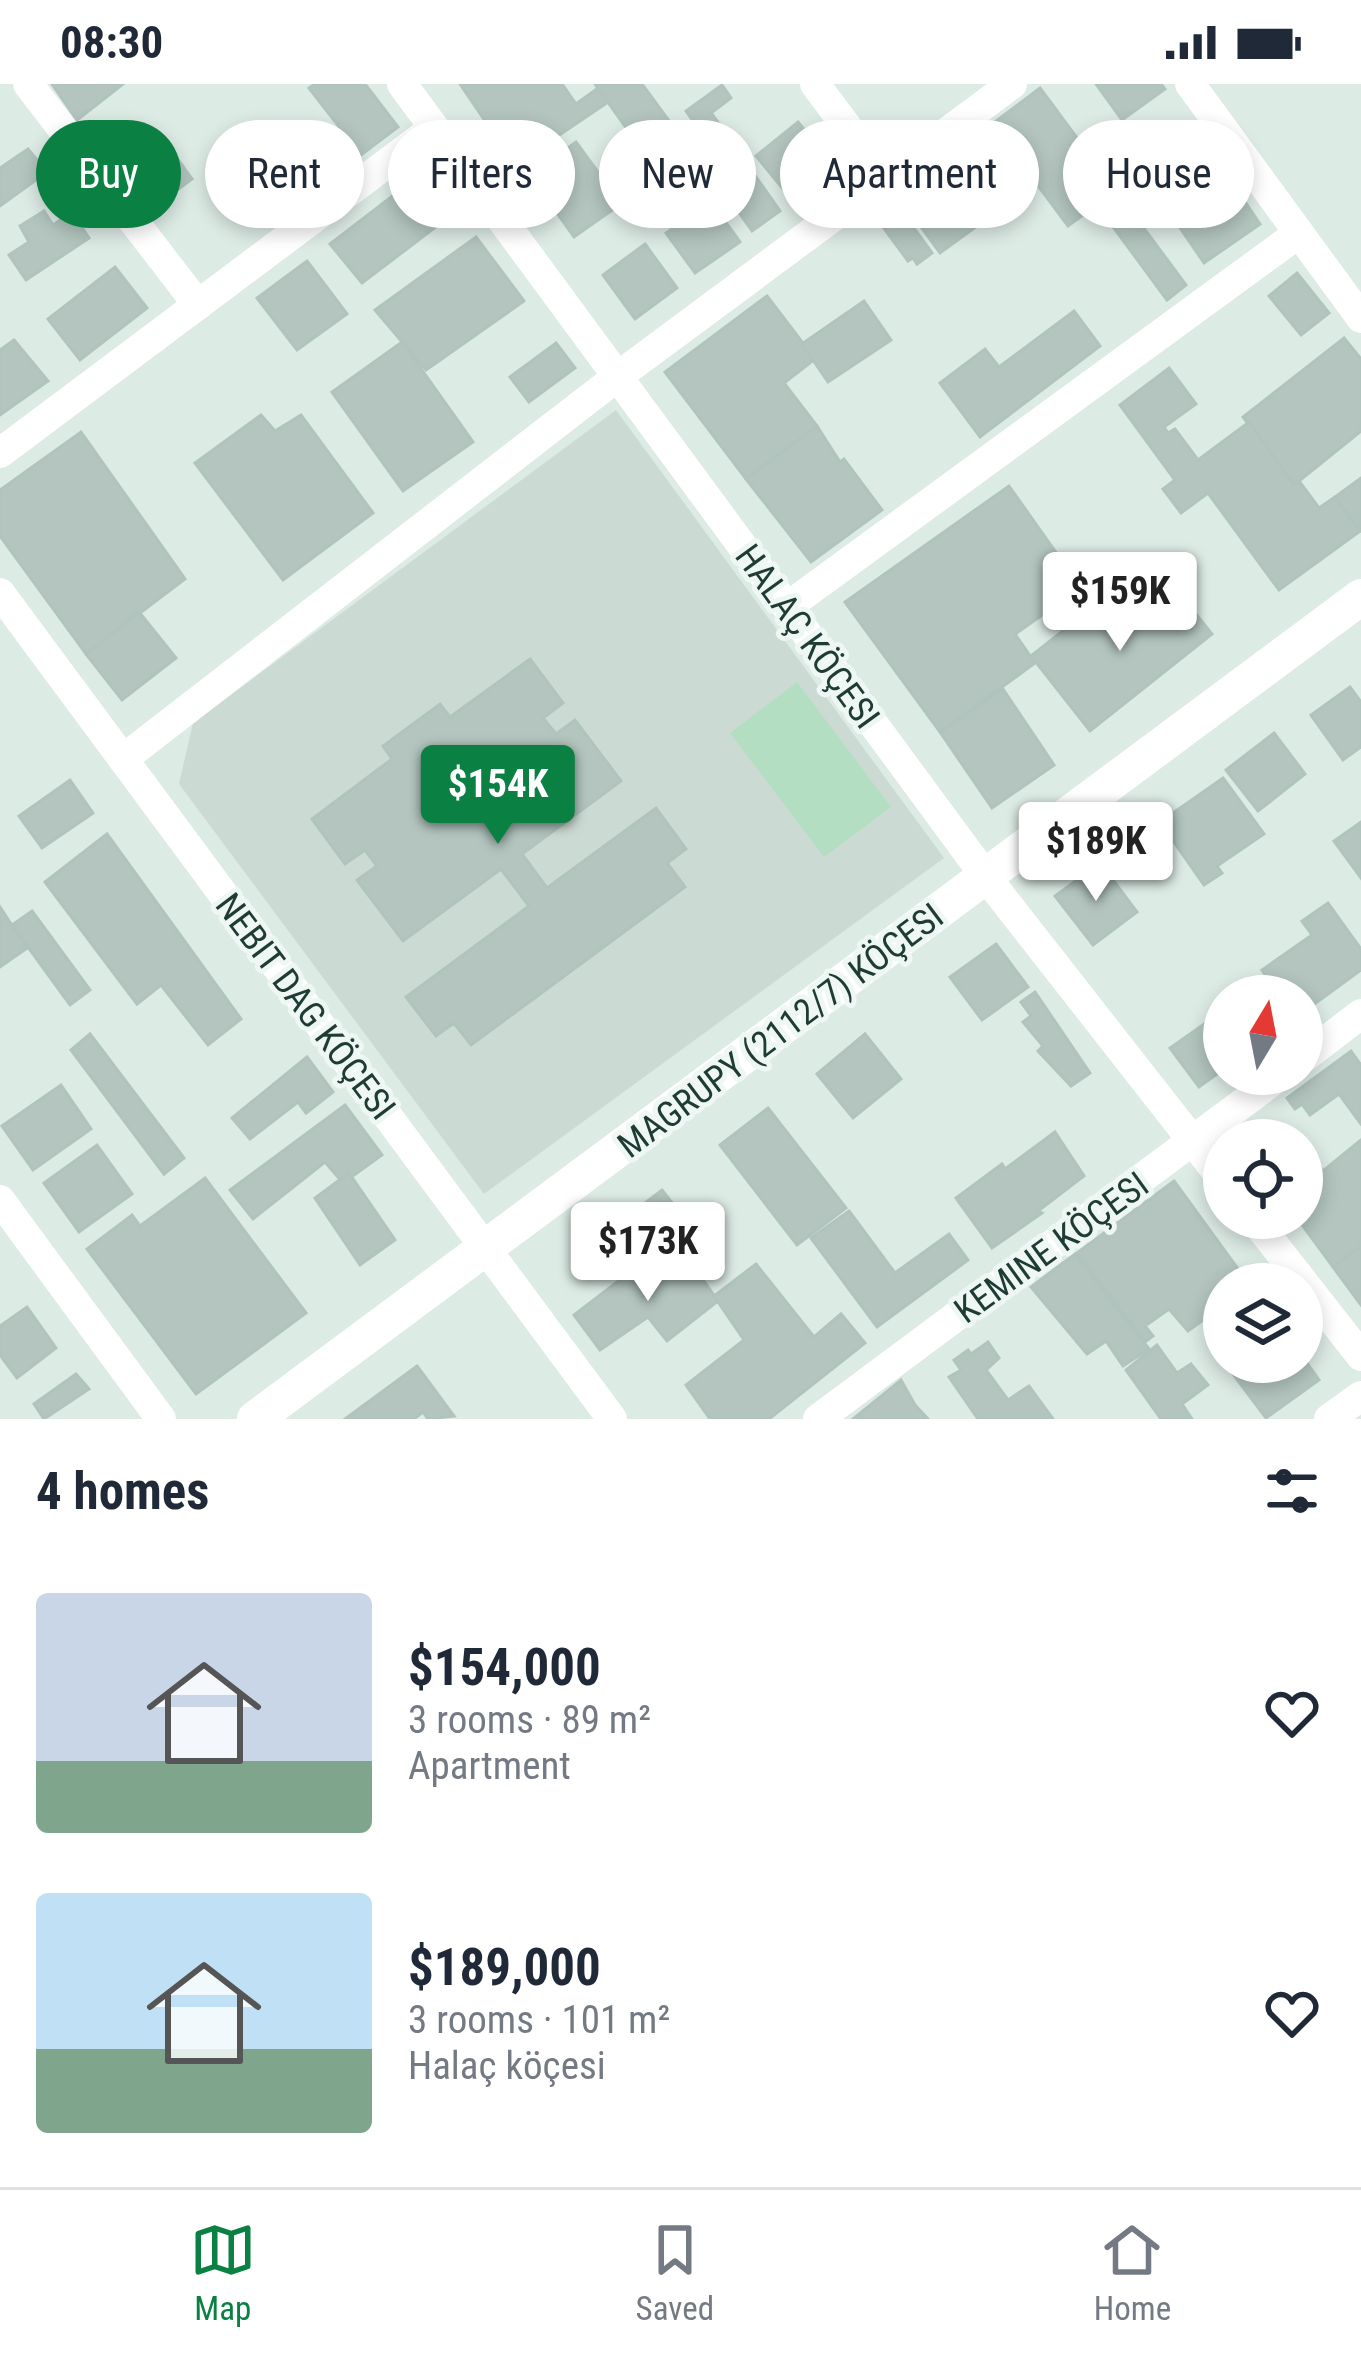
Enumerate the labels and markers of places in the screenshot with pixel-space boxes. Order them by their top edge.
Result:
pin: $159K [1036,552,1204,654]
pin: $154K [414,745,582,847]
pin: $189K [1012,802,1180,904]
pin: $173K [564,1202,732,1304]

